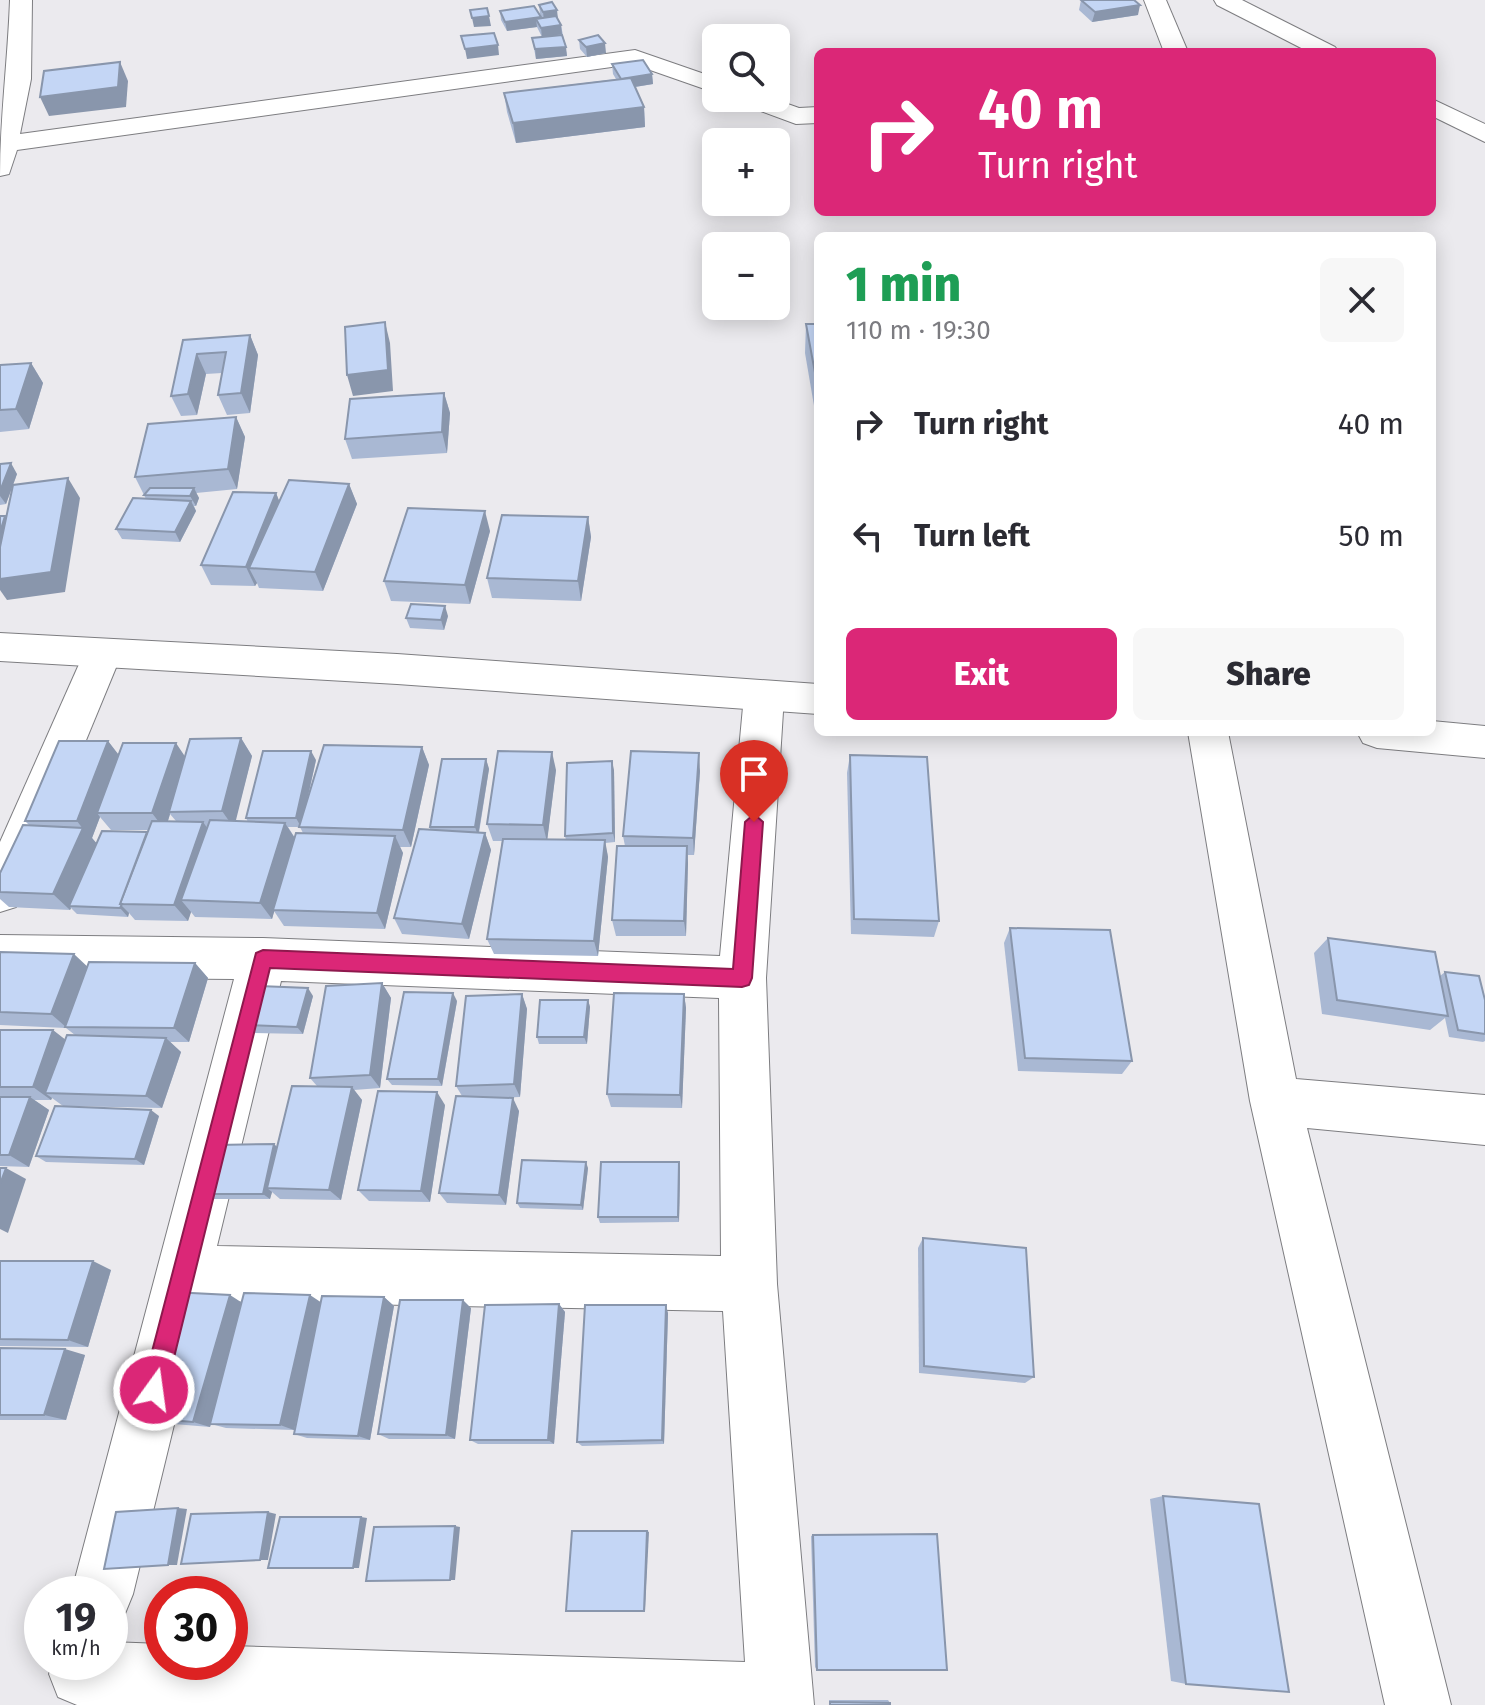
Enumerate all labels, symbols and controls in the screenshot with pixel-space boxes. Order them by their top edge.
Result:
map controls [702,24,790,320]
button: search [702,24,790,112]
text: 40 m [978,76,1103,143]
icon: right [846,80,950,184]
button: + [702,128,790,216]
text: Turn right [978,144,1138,188]
button: − [702,232,790,320]
text: 1 min [846,256,961,314]
button: close [1320,258,1404,342]
text: 110 m · 19:30 [846,315,991,346]
icon: right [846,402,890,446]
text: Turn right [914,406,1049,442]
text: 40 m [1338,406,1404,442]
icon: left [846,514,890,558]
text: Turn left [914,518,1030,554]
text: 50 m [1339,518,1404,554]
button: Exit [846,628,1117,720]
button: Share [1133,628,1404,720]
pin [720,740,788,822]
icon: arrive [732,752,776,796]
position arrow [112,1348,196,1432]
speed limit sign: 30 [144,1576,248,1680]
text: 19 [56,1594,96,1642]
text: km/h [51,1636,101,1660]

